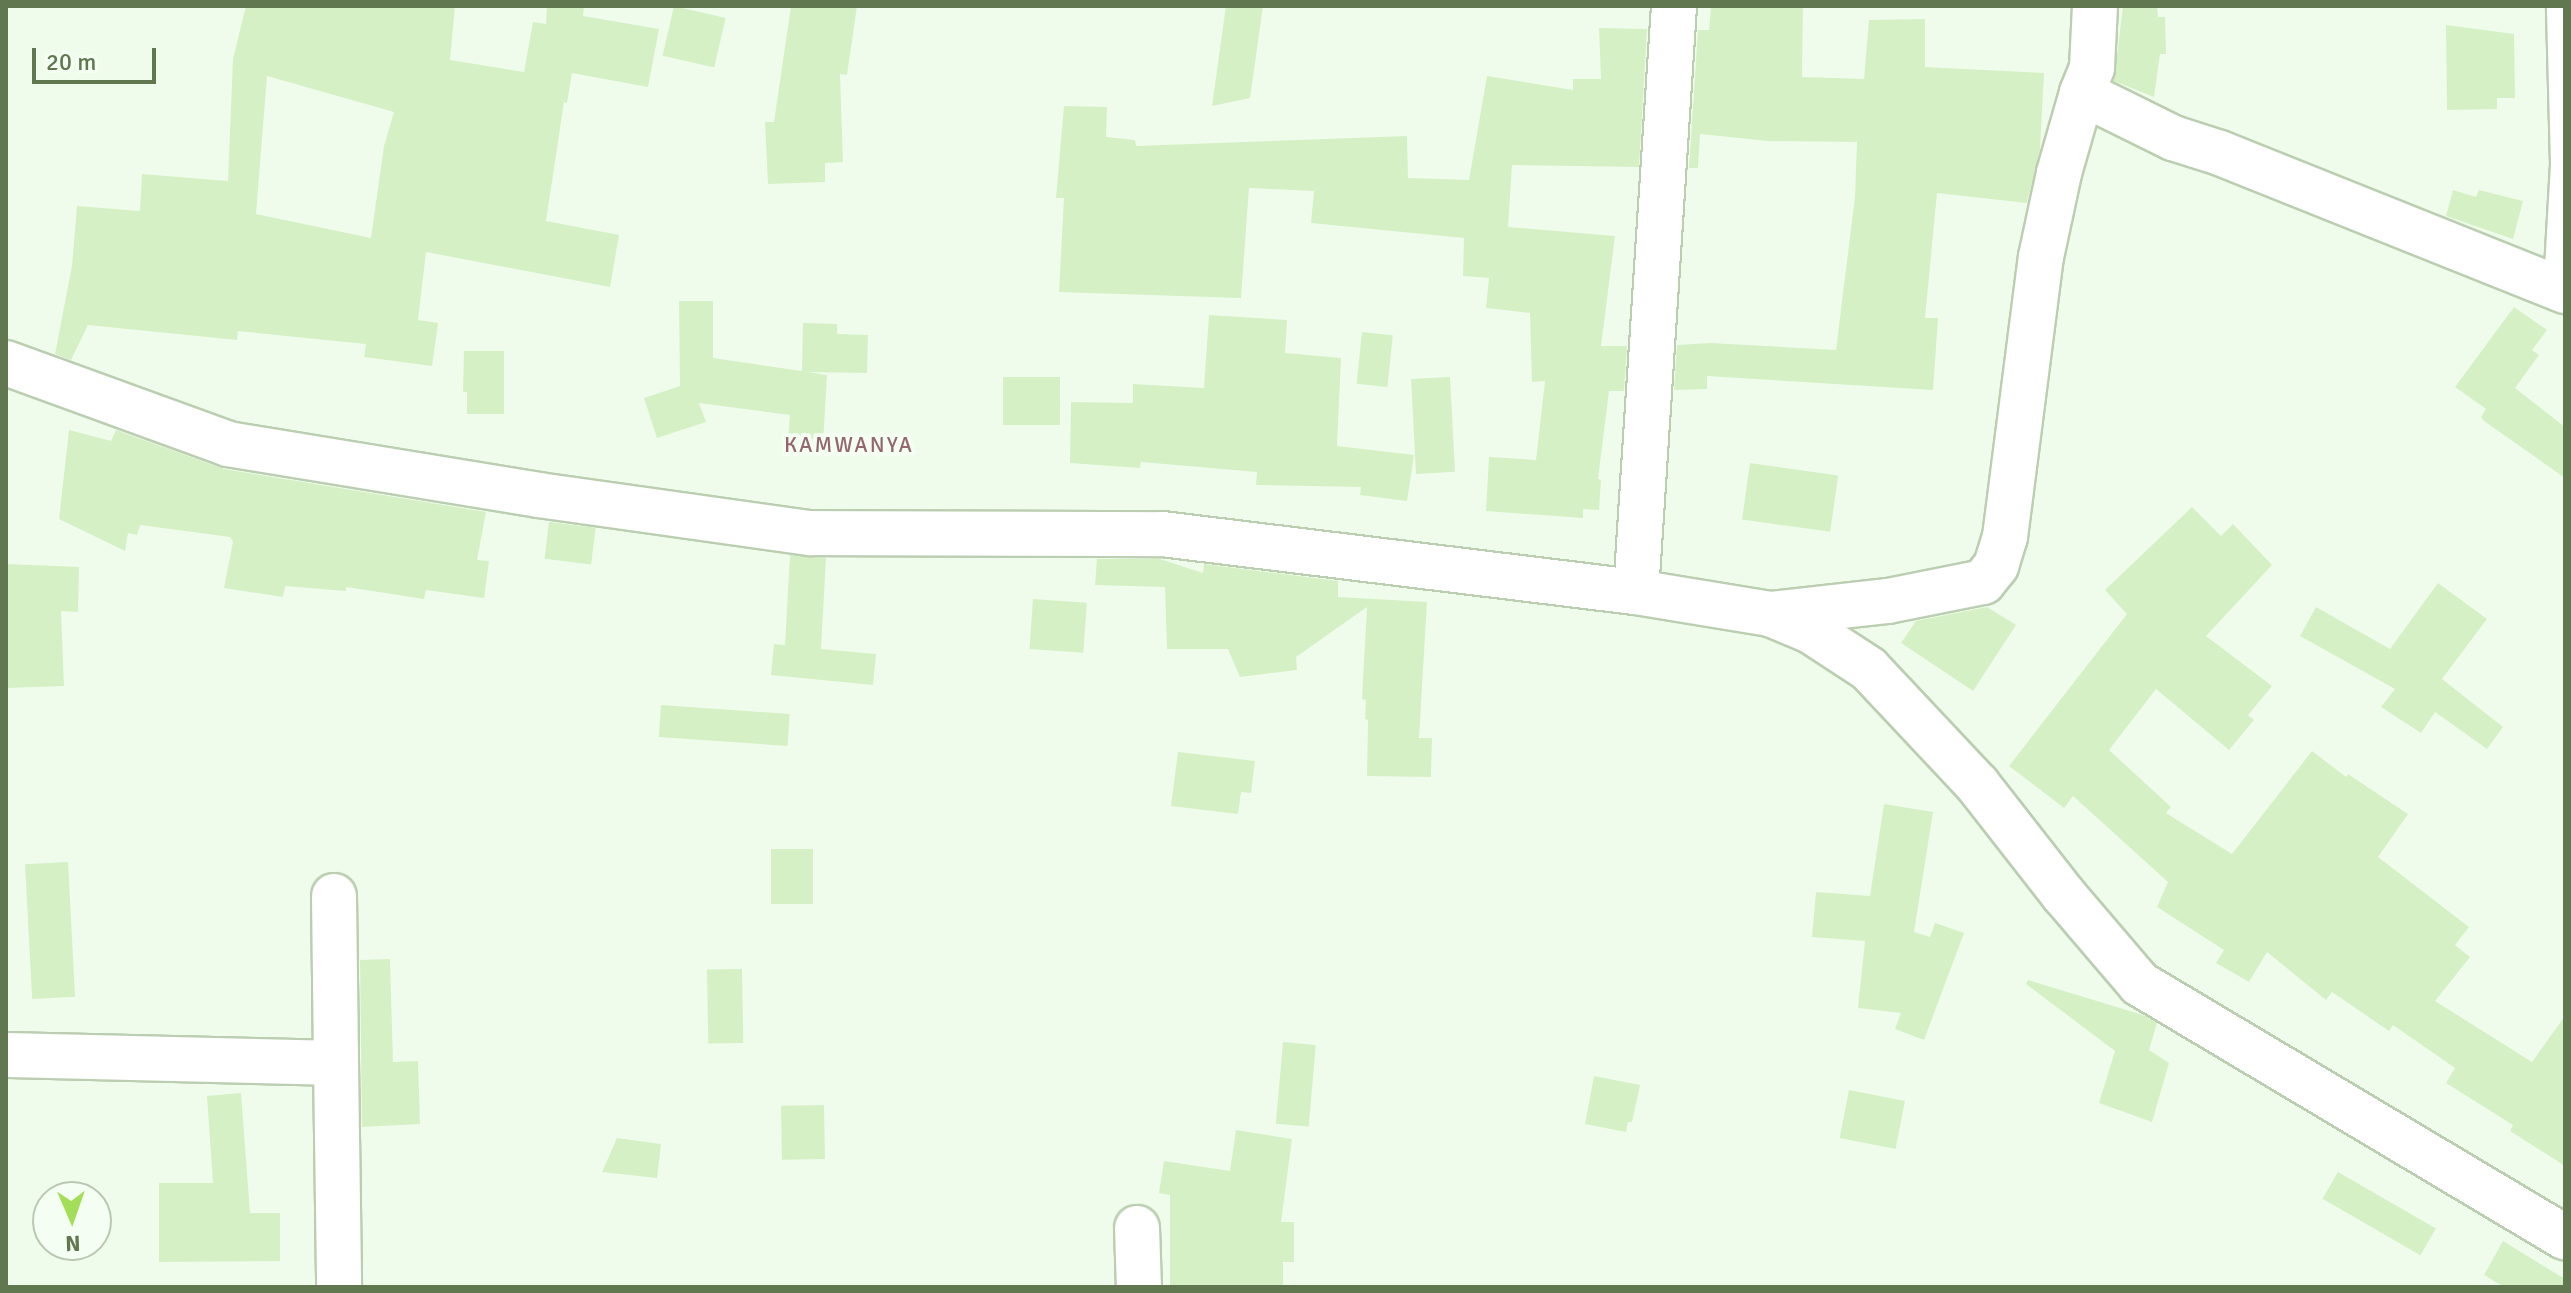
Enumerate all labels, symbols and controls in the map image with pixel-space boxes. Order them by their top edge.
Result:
scale bar [36,32,160,82]
text: 20 m [46,47,96,77]
district label: KAMWANYA [784,432,914,458]
north arrow [32,1181,112,1261]
text: N [65,1230,81,1257]

